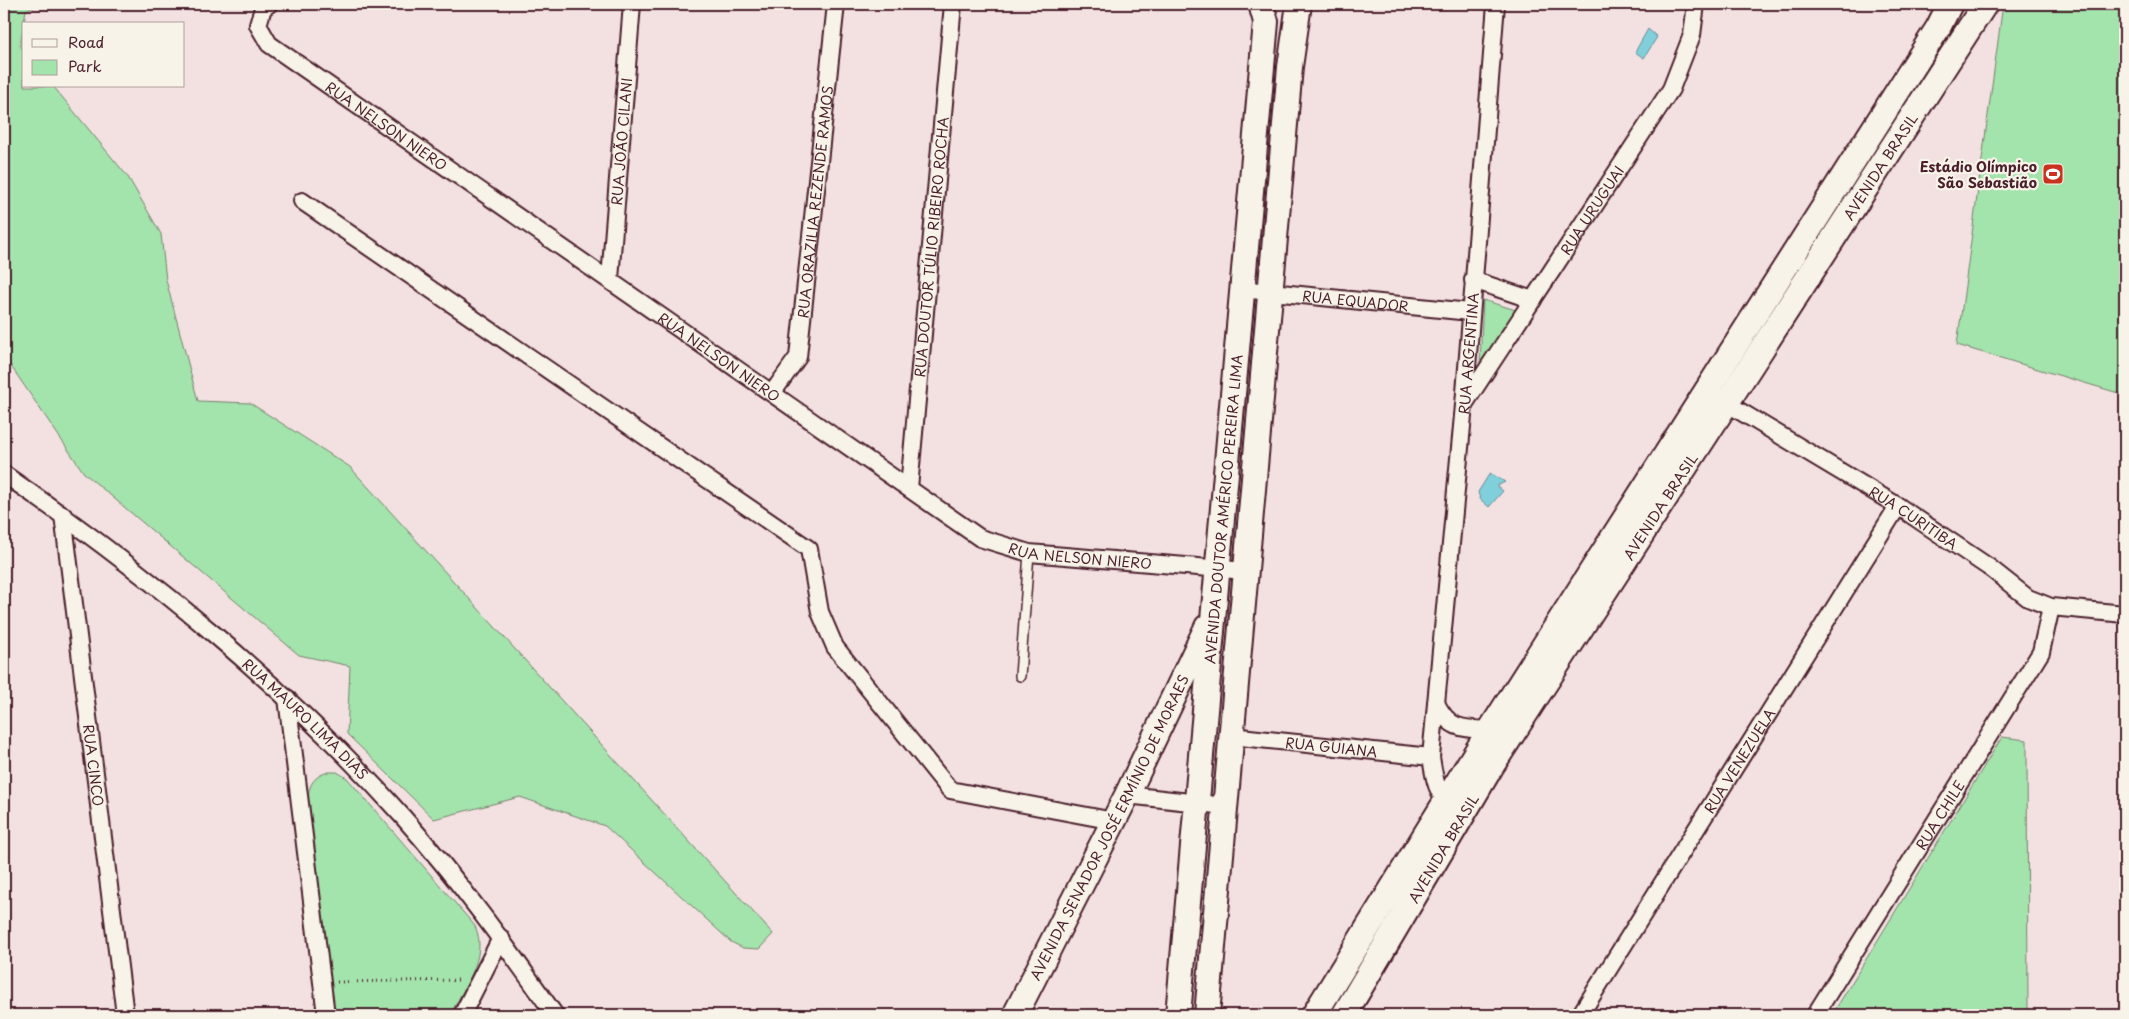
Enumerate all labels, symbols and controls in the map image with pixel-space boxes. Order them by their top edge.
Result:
legend [22,22,185,88]
text: Road [68,30,104,53]
text: Park [68,54,102,77]
street label: RUA NELSON NIERO [321,76,452,175]
street label: RUA JOÃO CILANI [605,77,637,206]
street label: RUA ORAZILIA REZENDE RAMOS [792,85,838,319]
street label: AVENIDA BRASIL [1838,109,1922,224]
street label: RUA DOUTOR TÚLIO RIBEIRO ROCHA [909,116,953,378]
place label: Estádio Olímpico São Sebastião [1920,156,2037,193]
street label: RUA URUGUAI [1555,161,1629,259]
sports icon: Estádio Olímpico São Sebastião [2041,162,2065,186]
street label: RUA EQUADOR [1301,285,1410,316]
street label: RUA ARGENTINA [1453,291,1483,415]
street label: RUA NELSON NIERO [654,307,784,406]
street label: AVENIDA DOUTOR AMÉRICO PEREIRA LIMA [1199,353,1247,665]
street label: AVENIDA BRASIL [1618,449,1702,564]
street label: RUA CURITIBA [1865,481,1962,554]
street label: RUA NELSON NIERO [1006,537,1153,574]
street label: RUA MAURO LIMA DIAS [238,653,374,784]
street label: AVENIDA SENADOR JOSÉ ERMÍNIO DE MORAES [1024,671,1193,984]
street label: RUA VENEZUELA [1698,704,1780,817]
street label: RUA CINCO [79,723,109,807]
street label: RUA GUIANA [1284,731,1379,762]
street label: RUA CHILE [1910,776,1969,853]
street label: AVENIDA BRASIL [1402,790,1483,906]

